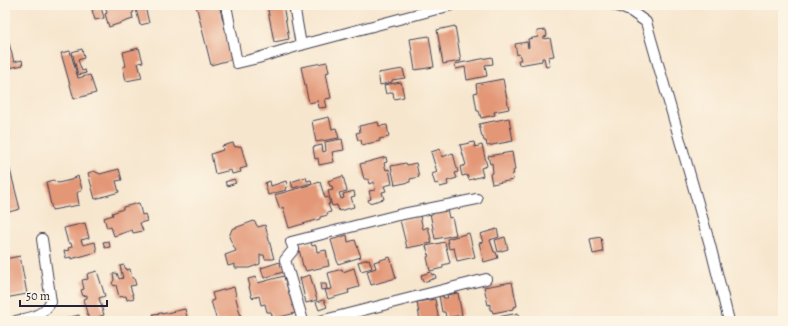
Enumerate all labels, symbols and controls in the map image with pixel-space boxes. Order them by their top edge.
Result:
scale bar [20,282,107,308]
text: 50 m [26,288,50,304]

